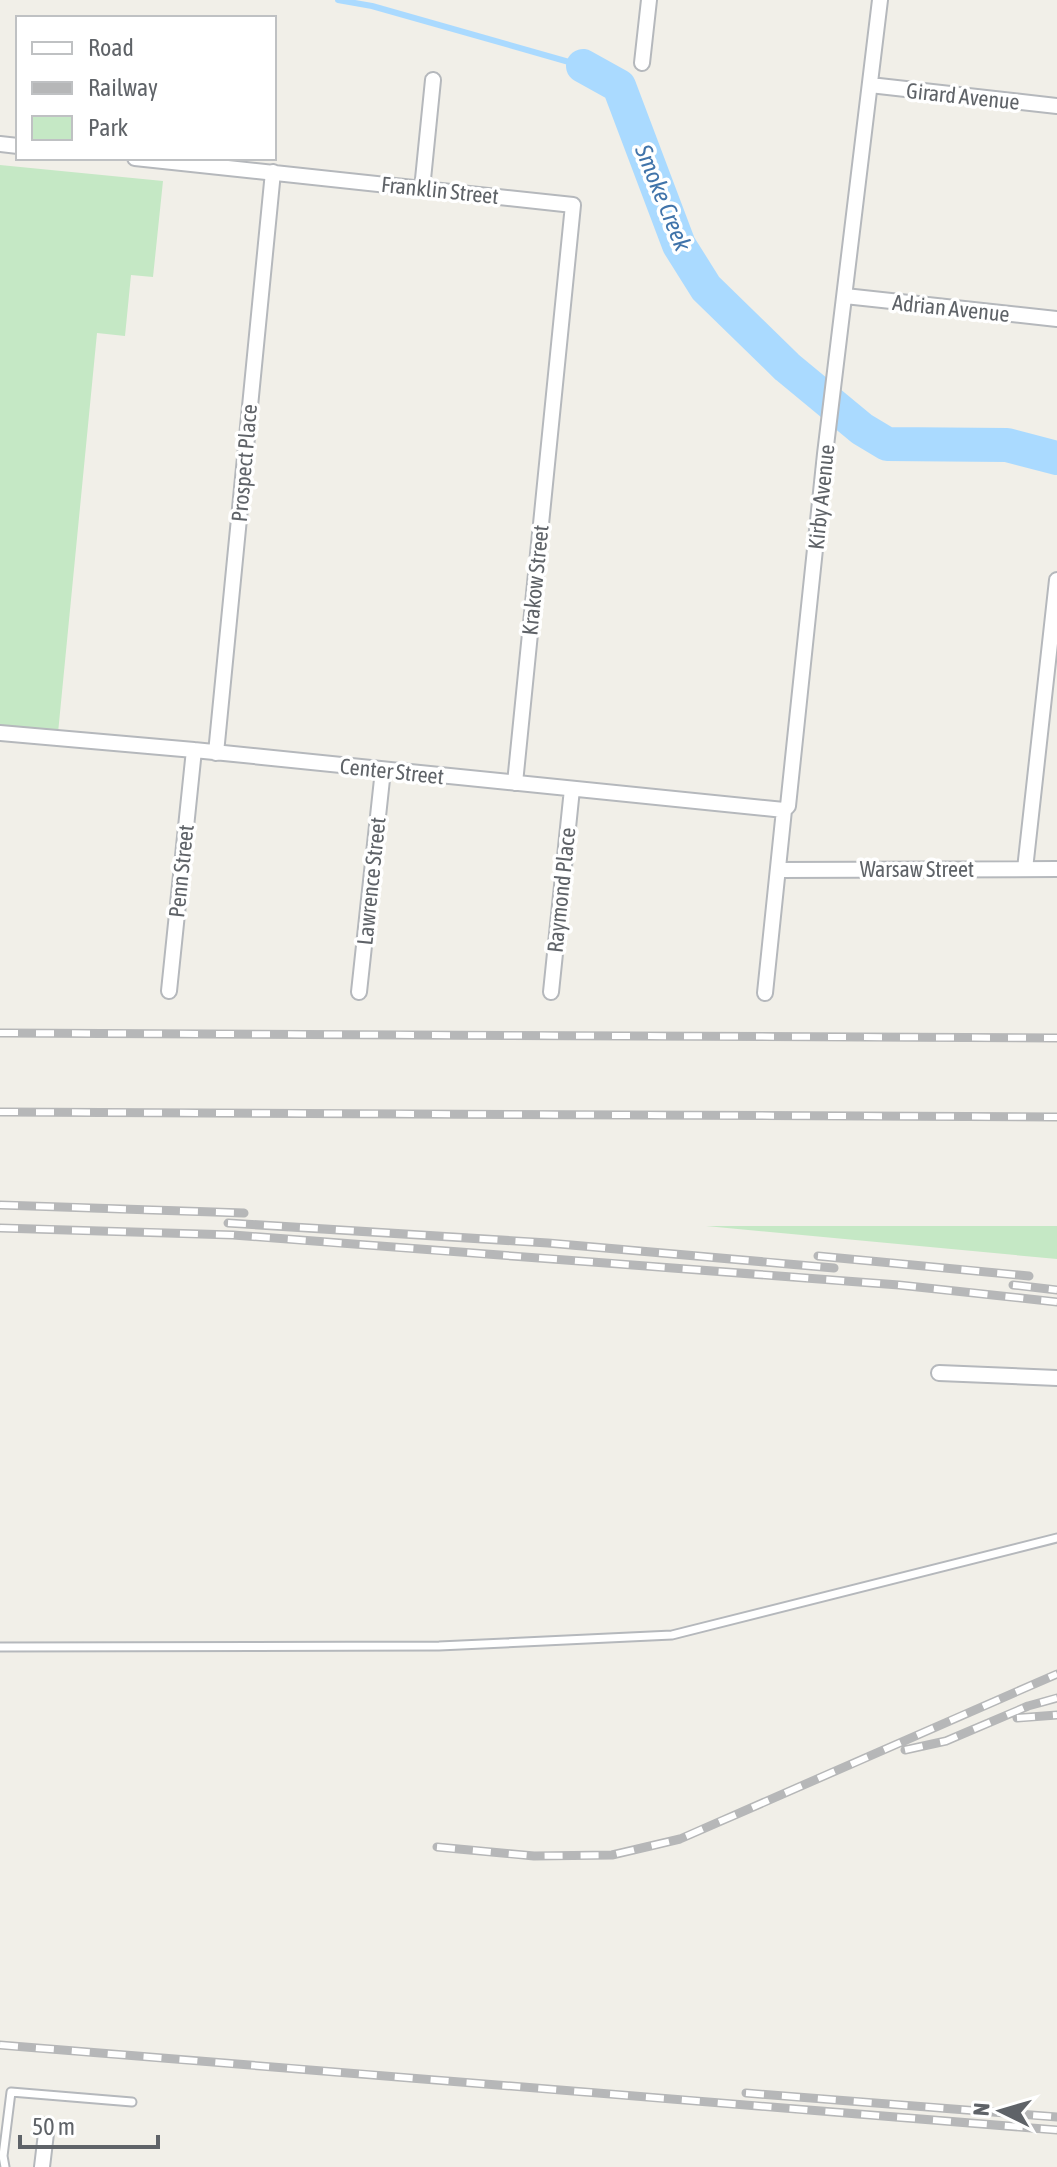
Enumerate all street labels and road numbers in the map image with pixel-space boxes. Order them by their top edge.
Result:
street label: Girard Avenue [905,77,1021,115]
street label: Franklin Street [380,171,500,209]
street label: Adrian Avenue [891,289,1011,327]
street label: Prospect Place [226,403,262,523]
street label: Kirby Avenue [803,443,839,551]
street label: Krakow Street [516,524,554,636]
street label: Center Street [339,753,445,789]
street label: Lawrence Street [351,816,391,946]
street label: Penn Street [163,823,199,919]
street label: Raymond Place [542,826,580,954]
street label: Warsaw Street [860,856,974,882]

